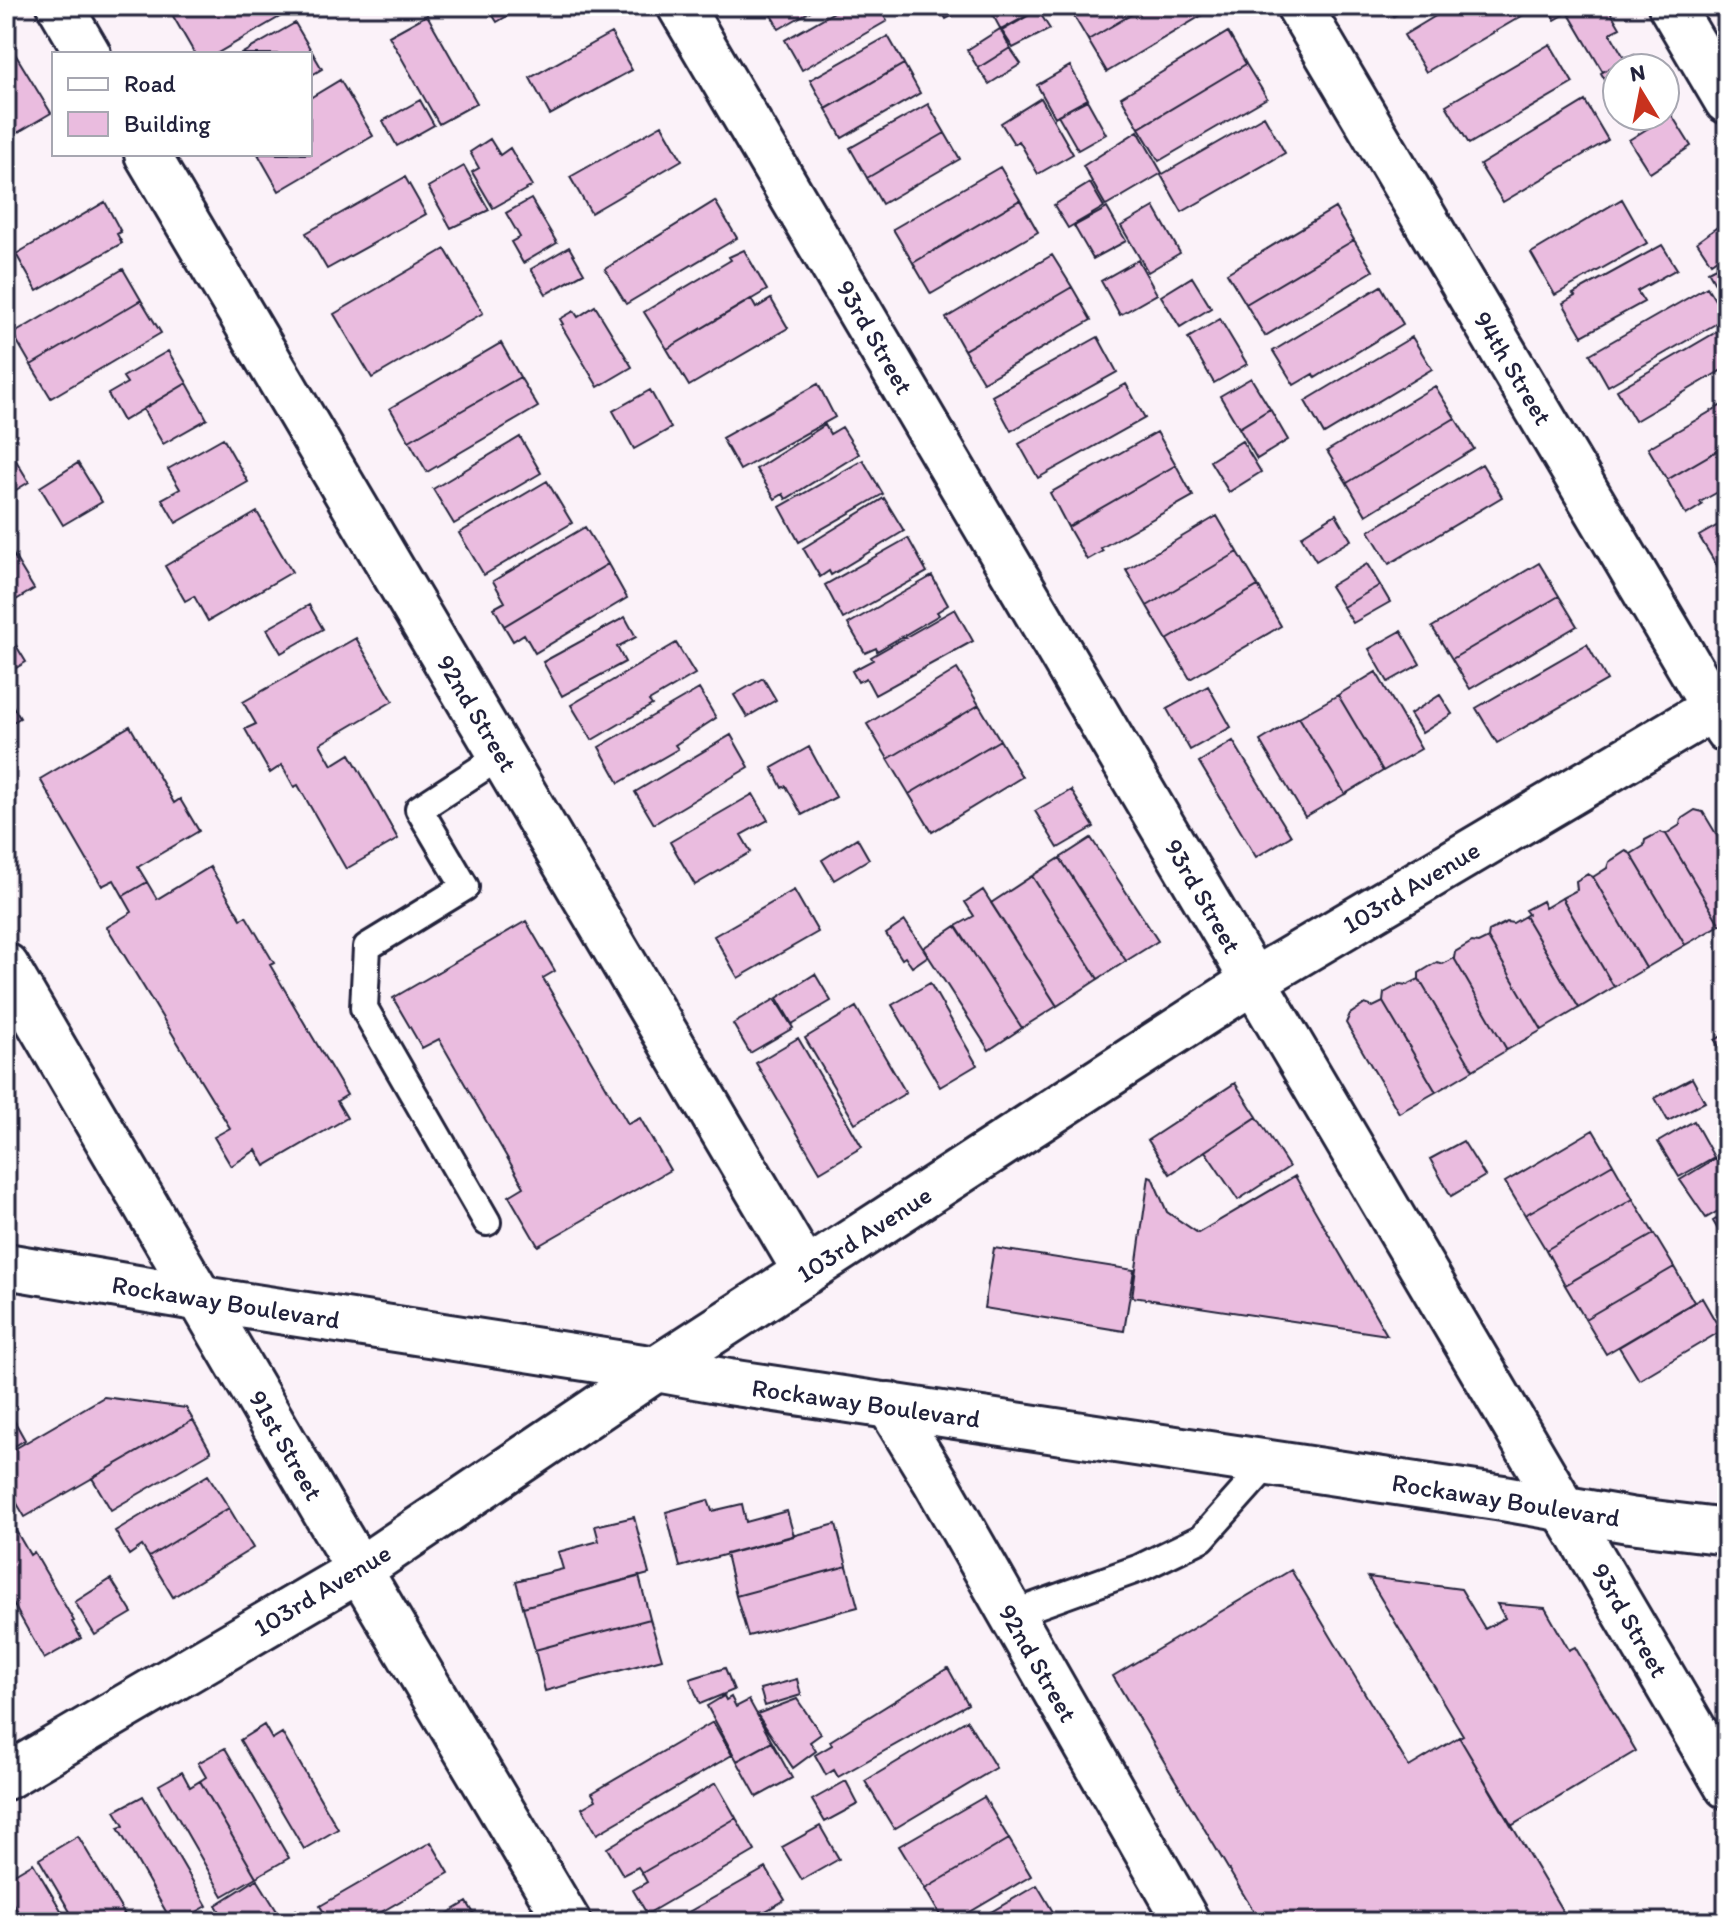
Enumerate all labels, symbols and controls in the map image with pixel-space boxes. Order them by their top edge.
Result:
legend [52,52,312,156]
north arrow [1601,52,1681,132]
text: N [1628,58,1647,87]
text: Road [124,69,176,98]
text: Building [124,109,211,138]
street label: 93rd Street [829,274,921,400]
street label: 94th Street [1466,305,1560,431]
street label: 92nd Street [430,649,525,778]
street label: 93rd Street [1157,833,1249,959]
street label: 103rd Avenue [1336,833,1486,941]
street label: 103rd Avenue [790,1178,938,1290]
street label: Rockaway Boulevard [110,1268,342,1336]
street label: Rockaway Boulevard [750,1371,982,1435]
street label: 91st Street [242,1384,330,1506]
street label: Rockaway Boulevard [1390,1466,1622,1534]
street label: 103rd Avenue [247,1536,397,1644]
street label: 93rd Street [1584,1557,1676,1683]
street label: 92nd Street [991,1598,1085,1728]

